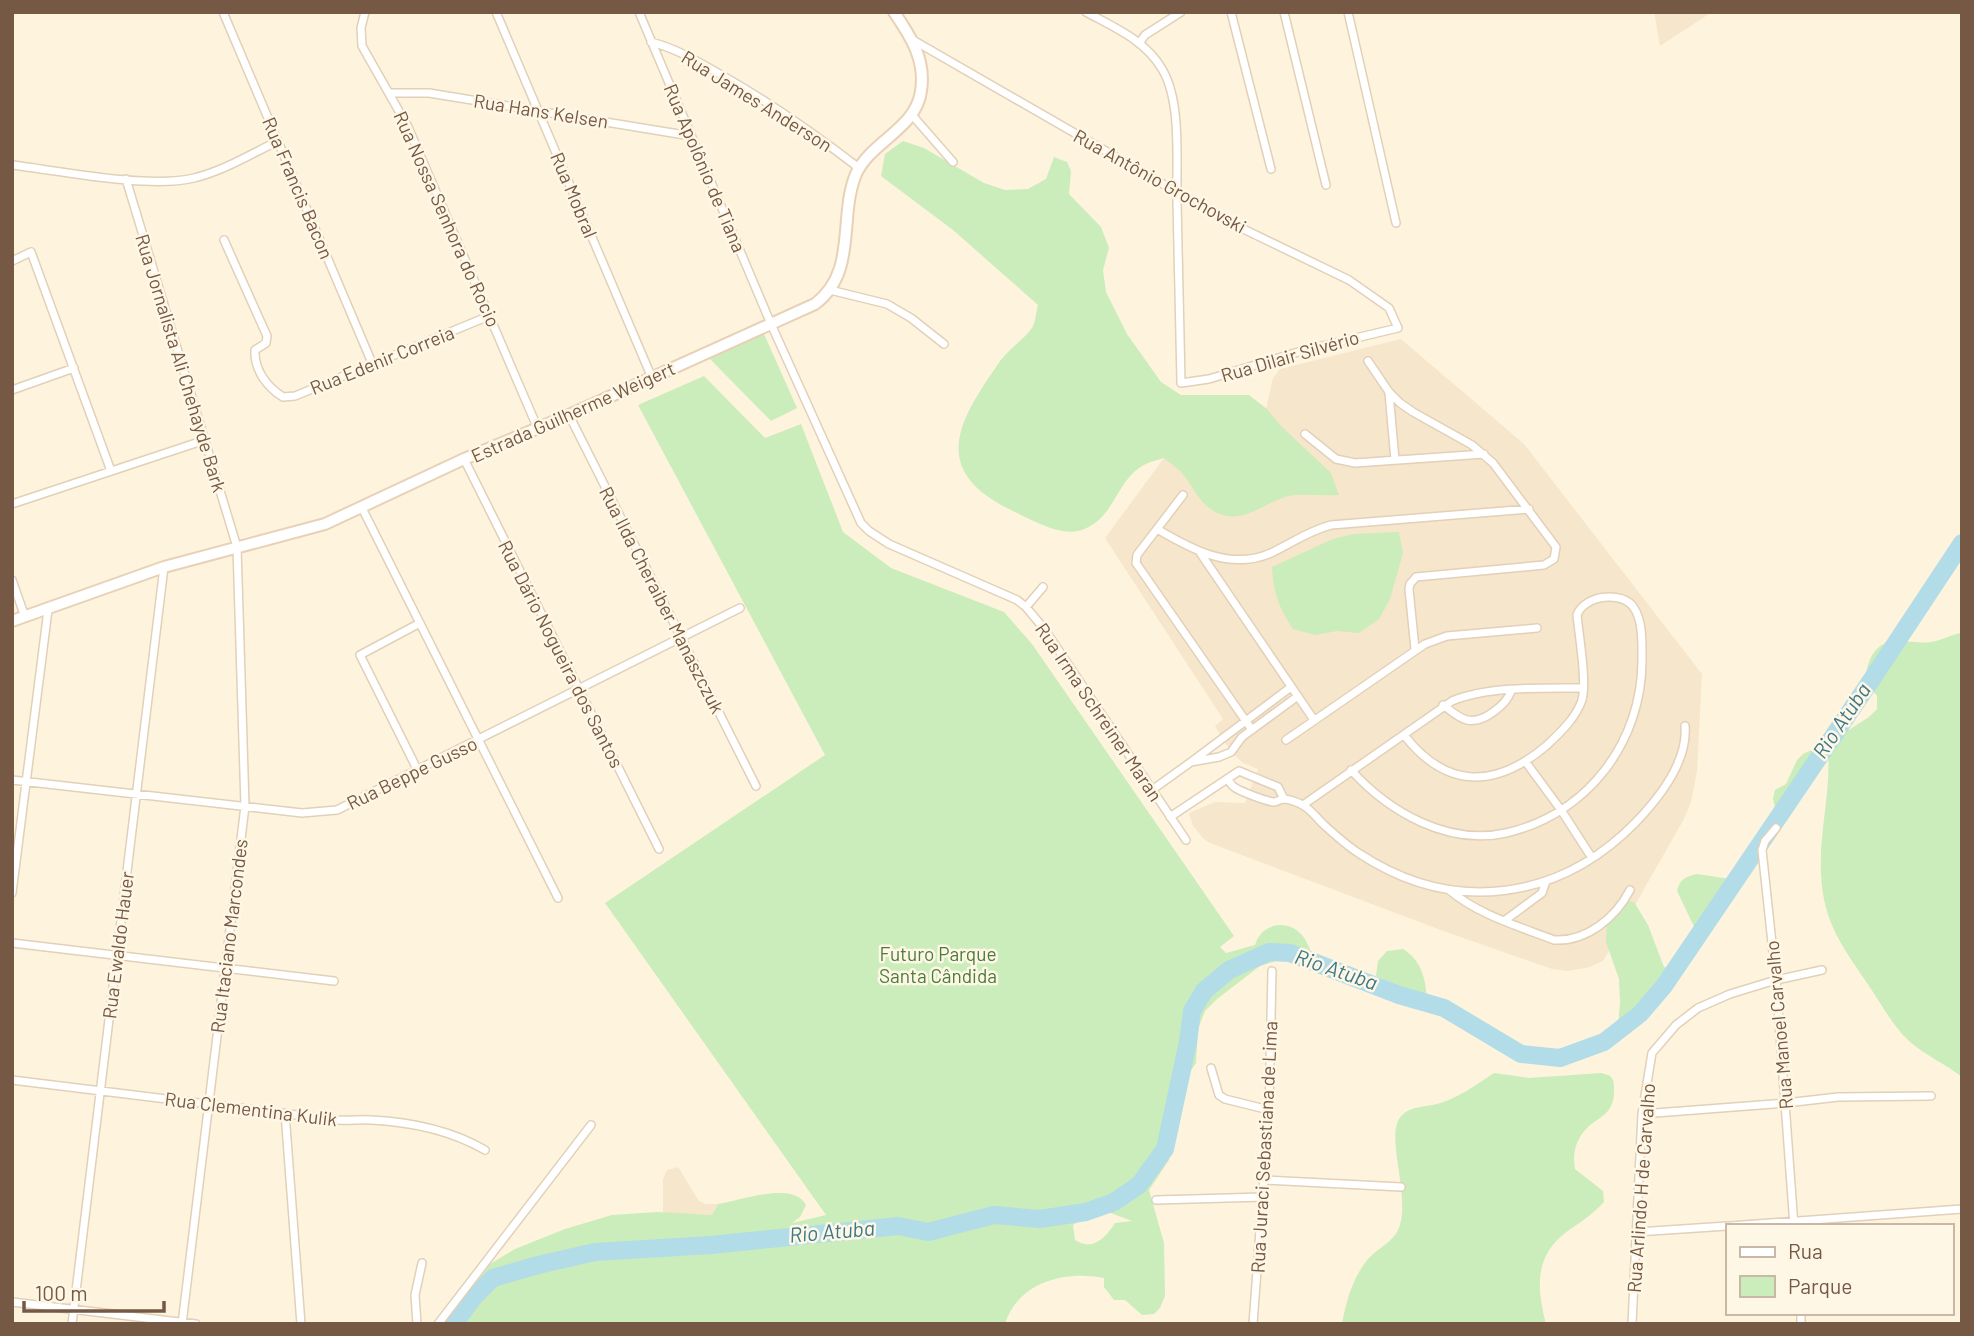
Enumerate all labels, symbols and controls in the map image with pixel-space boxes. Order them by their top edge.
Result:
street label: Rua James Anderson [678,45,837,156]
street label: Rua Apolônio de Tiana [660,80,751,255]
street label: Rua Hans Kelsen [472,89,610,132]
street label: Rua Nossa Senhora do Rocio [389,107,506,330]
street label: Rua Francis Bacon [258,113,339,262]
street label: Rua Antônio Grochovski [1070,124,1251,238]
street label: Rua Mobral [546,149,603,241]
street label: Rua Jornalista Ali Chehayde Bark [131,231,232,495]
street label: Rua Edenir Correia [306,320,457,399]
street label: Rua Dilair Silvério [1218,325,1362,386]
street label: Estrada Guilherme Weigert [467,356,678,467]
street label: Rua Ilda Cheraiber Manaszczuk [595,482,730,717]
street label: Rua Dário Nogueira dos Santos [494,536,629,771]
street label: Rua Irma Schreiner Maran [1031,618,1168,805]
water label: Rio Atuba [1806,678,1875,763]
street label: Rua Beppe Gusso [343,731,481,814]
street label: Rua Itaciano Marcondes [205,838,252,1034]
street label: Rua Ewaldo Hauer [97,870,138,1020]
street label: Rua Manoel Carvalho [1760,940,1797,1110]
park label: Futuro Parque Santa Cândida [879,942,997,987]
water label: Rio Atuba [1292,943,1381,994]
street label: Rua Juraci Sebastiana de Lima [1245,1020,1282,1274]
street label: Rua Arlindo H de Carvalho [1622,1082,1659,1294]
street label: Rua Clementina Kulik [164,1087,338,1130]
water label: Rio Atuba [788,1214,876,1247]
legend [1726,1224,1953,1315]
text: Rua [1788,1238,1823,1263]
scale bar [24,1270,164,1314]
text: Parque [1788,1273,1853,1298]
text: 100 m [35,1280,88,1305]

